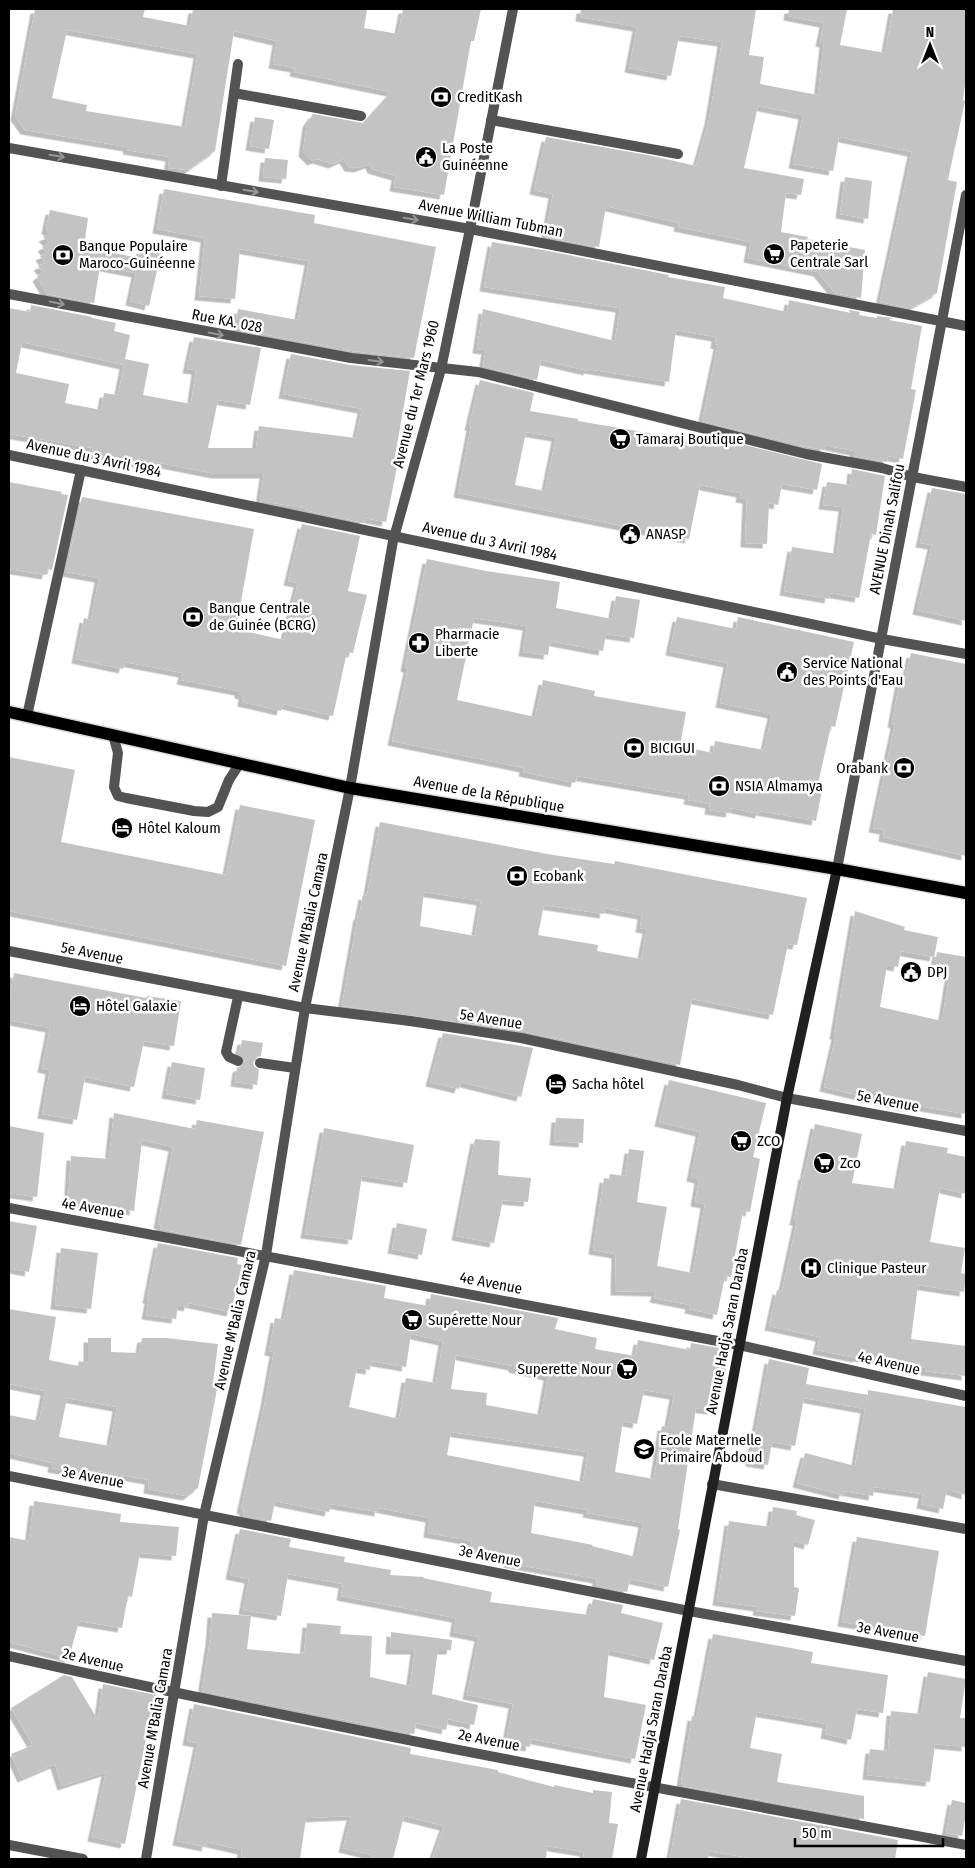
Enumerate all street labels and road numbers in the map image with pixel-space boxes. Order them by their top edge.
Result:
street label: Avenue William Tubman [417,195,565,241]
street label: Rue KA. 028 [190,305,264,337]
street label: Avenue du 1er Mars 1960 [389,318,443,470]
street label: Avenue du 3 Avril 1984 [25,435,163,481]
street label: AVENUE Dinah Salifou [866,462,908,596]
street label: Avenue du 3 Avril 1984 [421,518,559,564]
street label: Avenue de la République [412,772,566,816]
street label: Avenue M'Balia Camara [284,851,332,993]
street label: 5e Avenue [59,938,125,968]
street label: 5e Avenue [459,1005,523,1033]
street label: 5e Avenue [855,1086,921,1116]
street label: 4e Avenue [60,1194,126,1222]
street label: Avenue Hadja Saran Daraba [702,1246,752,1416]
street label: Avenue M'Balia Camara [210,1249,260,1391]
street label: 4e Avenue [458,1268,524,1298]
street label: 4e Avenue [856,1347,922,1379]
street label: 3e Avenue [60,1462,126,1492]
street label: 3e Avenue [457,1541,523,1571]
street label: 3e Avenue [856,1618,920,1646]
street label: 2e Avenue [61,1644,125,1676]
street label: Avenue Hadja Saran Daraba [626,1644,676,1814]
street label: Avenue M'Balia Camara [134,1646,176,1790]
street label: 2e Avenue [457,1725,521,1755]

